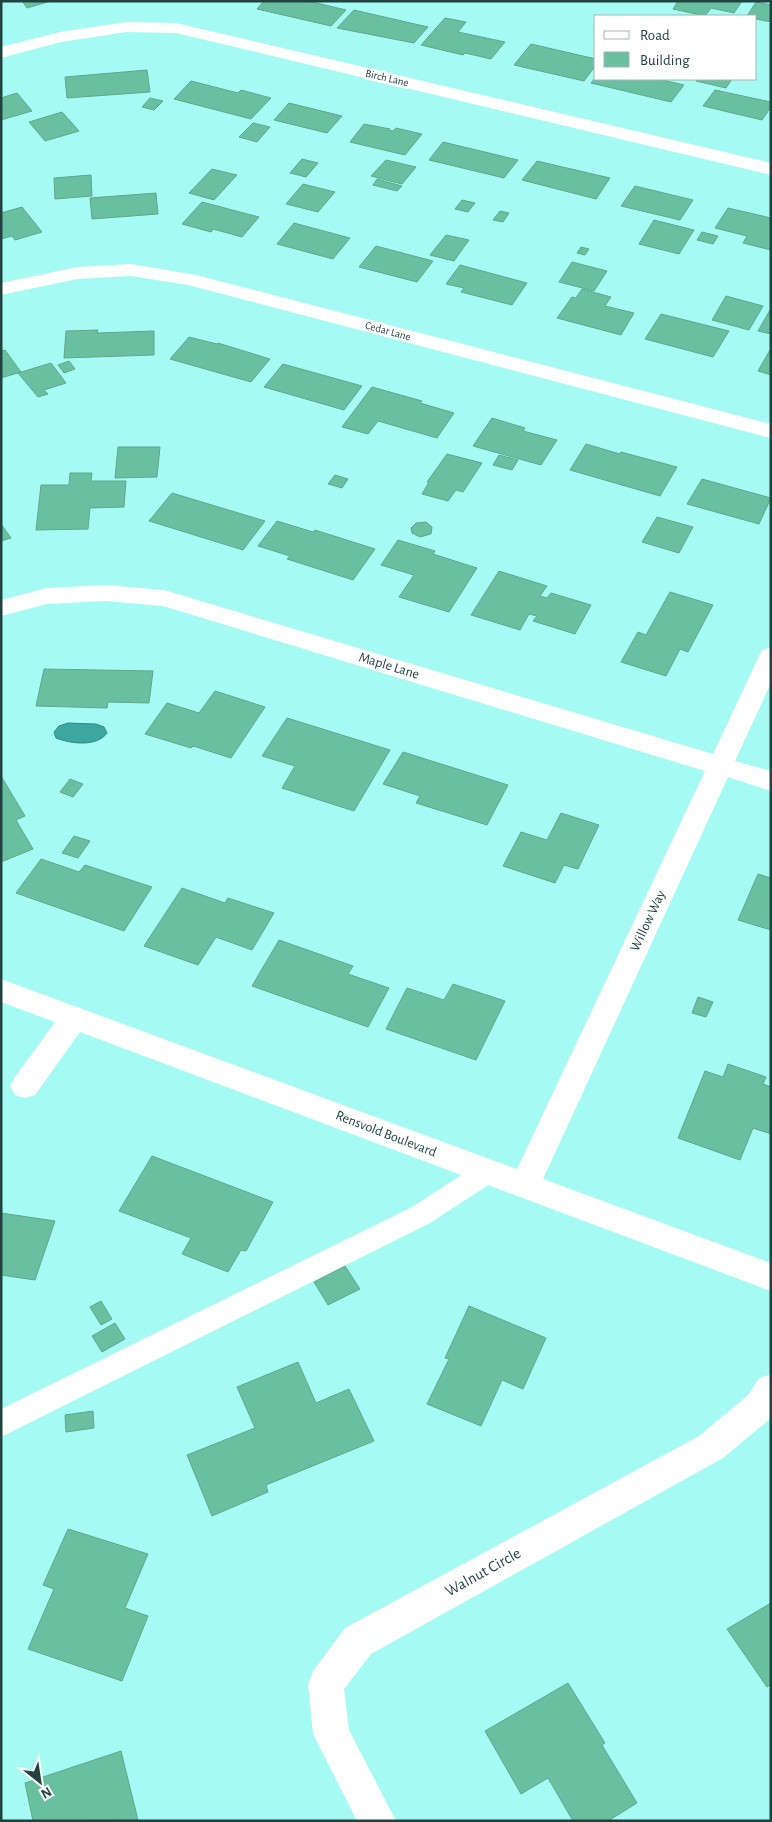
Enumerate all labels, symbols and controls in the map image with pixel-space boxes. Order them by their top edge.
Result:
legend [594,15,757,80]
text: Road [640,28,670,43]
text: Building [640,53,690,68]
street label: Birch Lane [364,68,410,88]
street label: Cedar Lane [364,320,412,342]
street label: Maple Lane [357,650,421,682]
street label: Willow Way [628,888,668,954]
street label: Rensvold Boulevard [334,1108,438,1160]
street label: Walnut Circle [442,1545,524,1599]
north arrow [15,1757,65,1807]
text: N [38,1784,54,1801]

